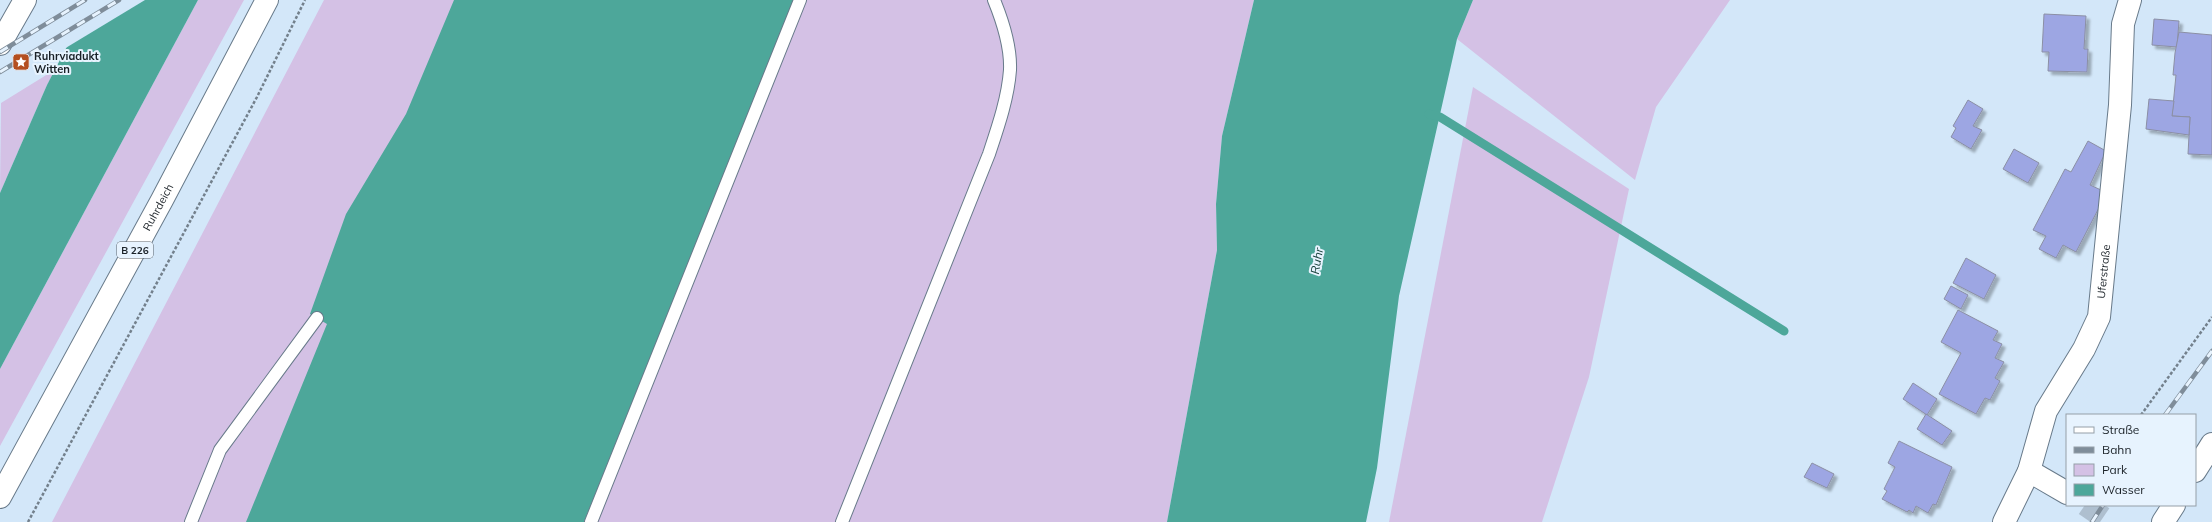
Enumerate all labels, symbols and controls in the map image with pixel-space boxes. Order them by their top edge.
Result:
place label: Ruhrviadukt Witten [34,49,99,76]
place icon: Ruhrviadukt Witten [11,52,31,72]
street label: Ruhrdeich [140,181,176,233]
road number: B 226 [117,242,153,258]
street label: Uferstraße [2094,244,2113,299]
water label: Ruhr [1307,246,1326,275]
legend [2066,414,2196,506]
text: Straße [2102,422,2139,437]
text: Bahn [2102,442,2131,457]
text: Park [2102,462,2128,477]
text: Wasser [2102,482,2145,497]

